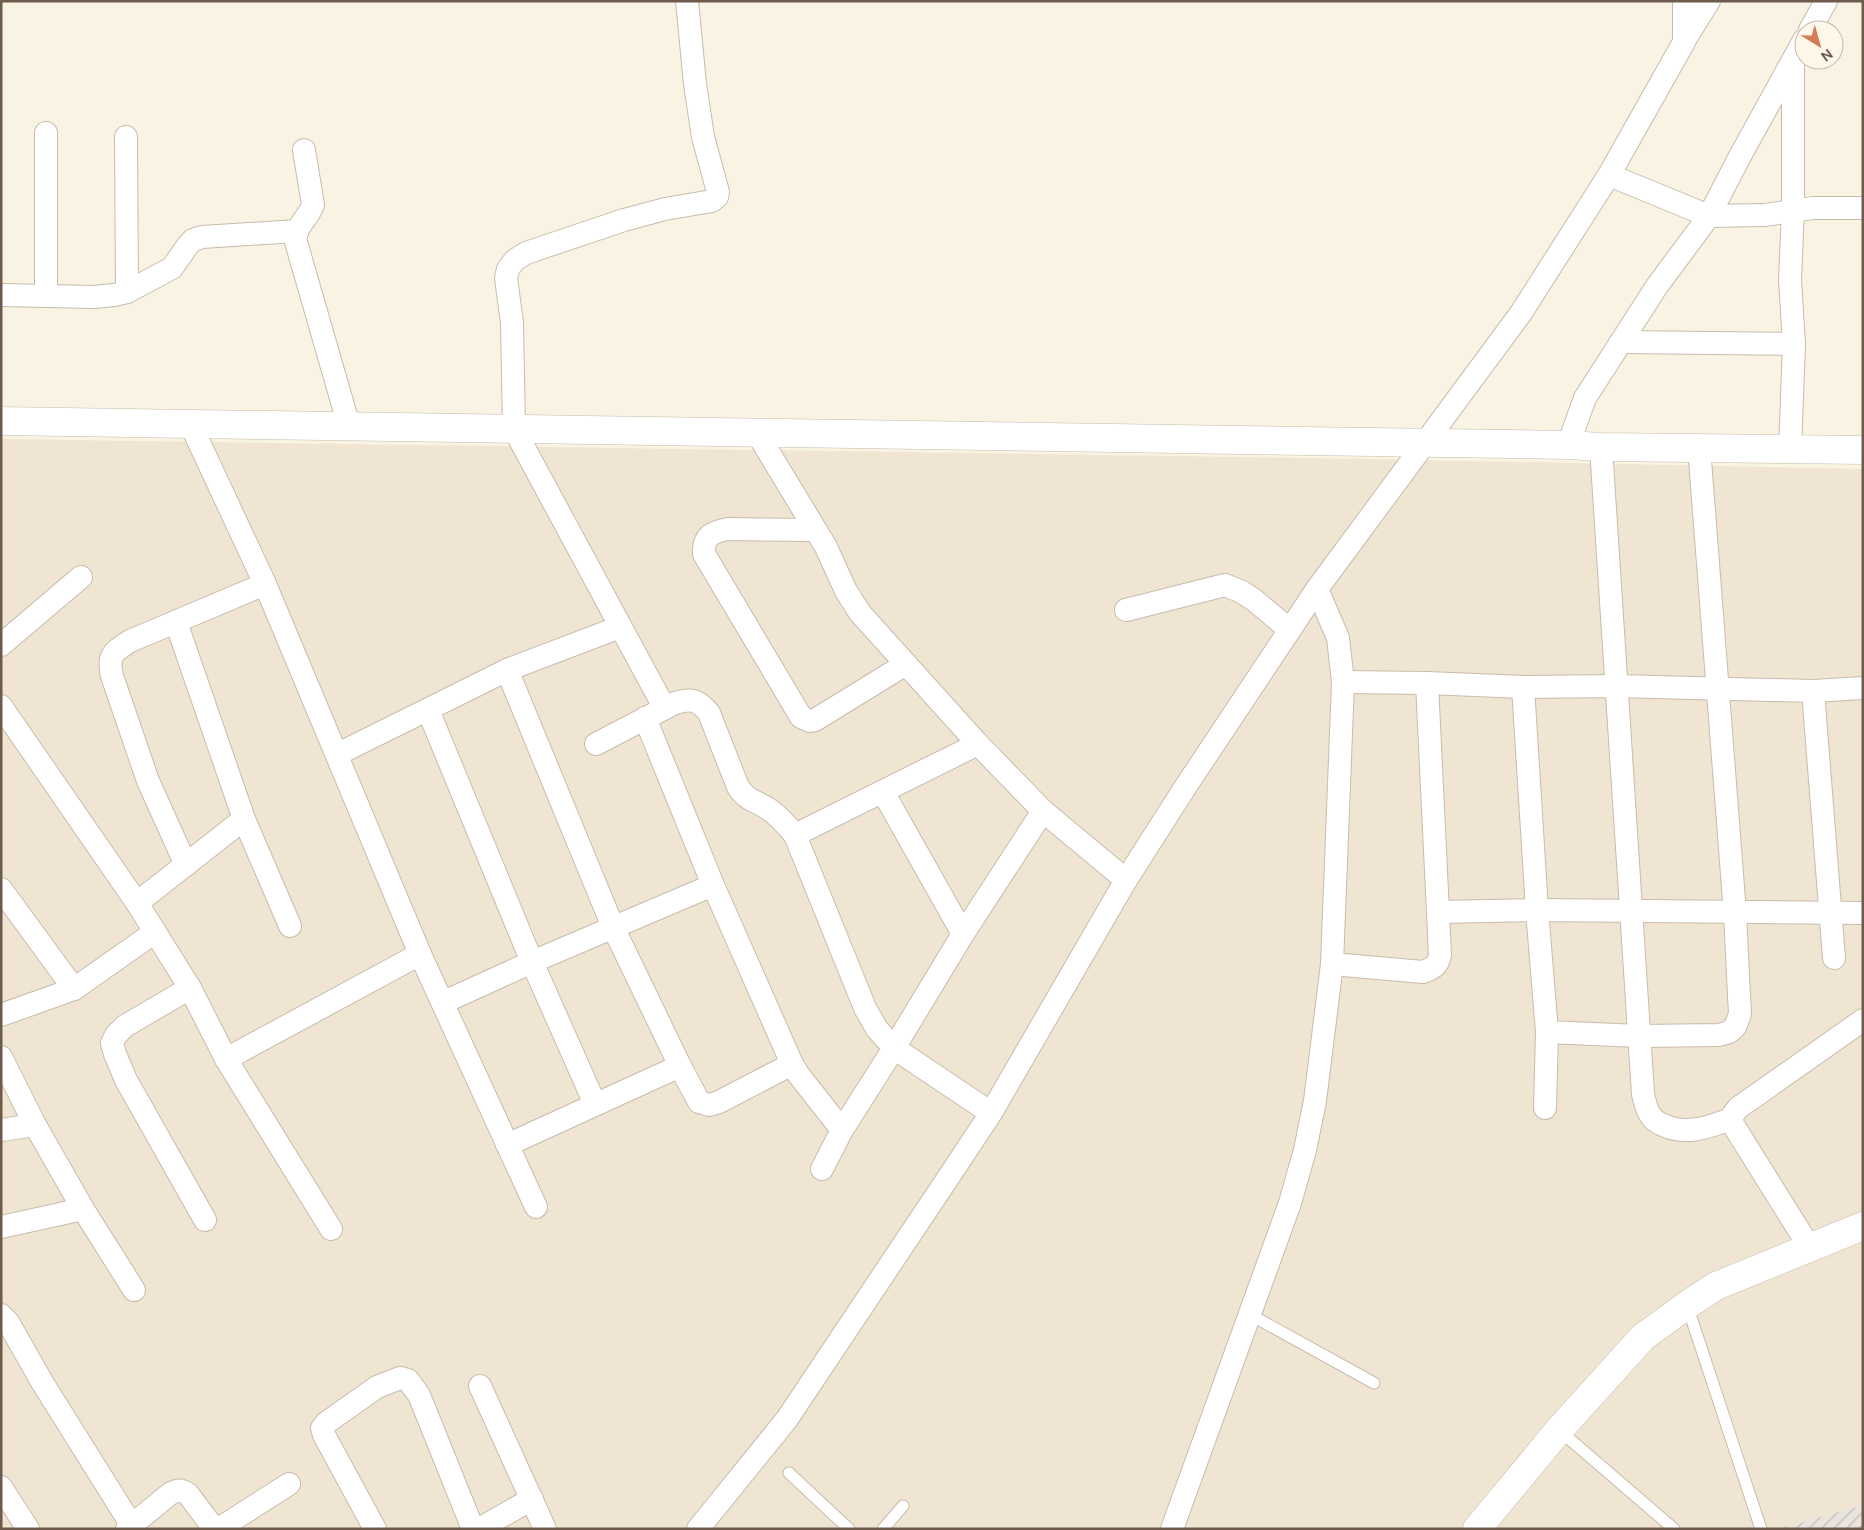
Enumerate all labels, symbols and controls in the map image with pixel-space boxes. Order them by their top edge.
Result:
north arrow [1794,20,1844,70]
text: N [1817,45,1836,66]

